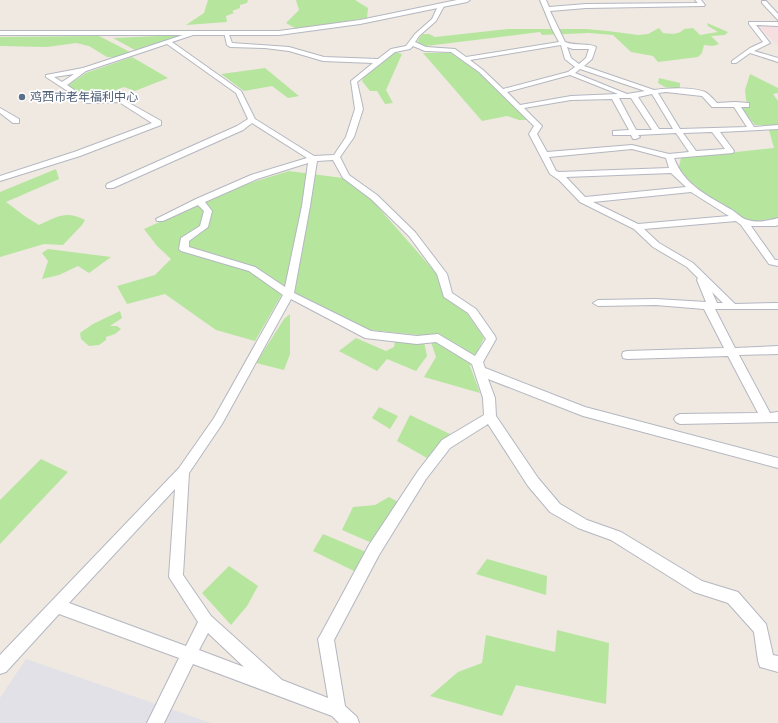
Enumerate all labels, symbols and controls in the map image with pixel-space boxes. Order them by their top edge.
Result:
place label: 鸡西市老年福利中心 [30,89,138,104]
marker: 鸡西市老年福利中心 [17,92,27,102]

